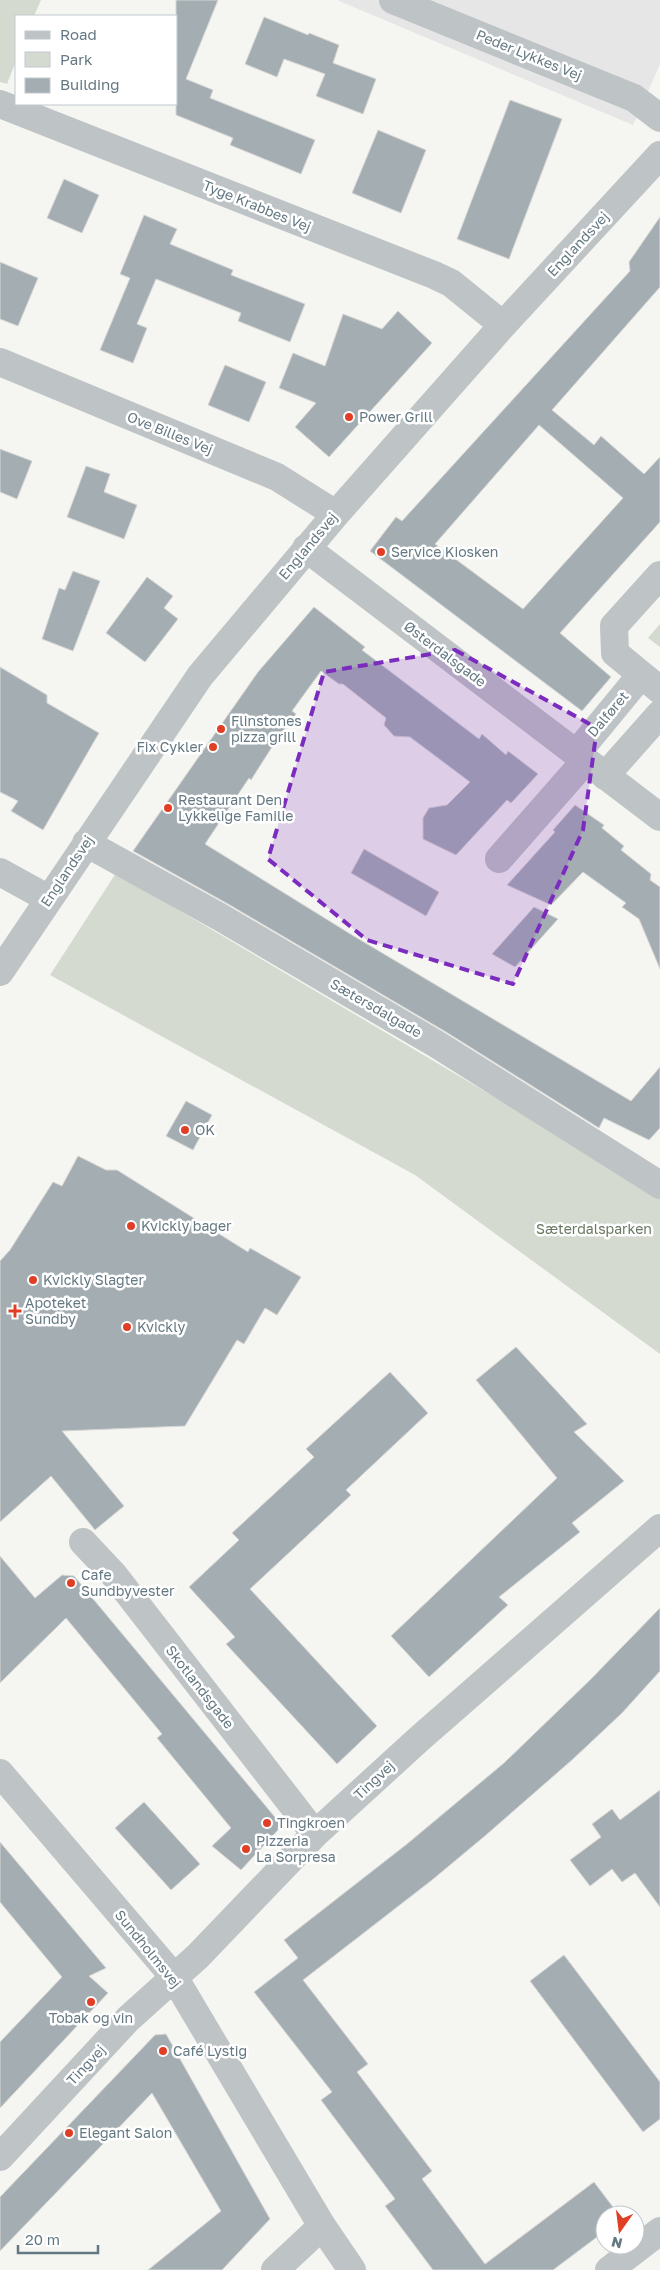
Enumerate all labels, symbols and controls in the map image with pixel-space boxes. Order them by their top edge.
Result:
legend [15,15,178,105]
text: Road [60,25,97,43]
street label: Peder Lykkes Vej [474,26,585,83]
text: Park [60,50,93,68]
text: Building [60,75,120,93]
street label: Tyge Krabbes Vej [201,176,314,235]
street label: Englandsvej [543,208,612,280]
street label: Ove Billes Vej [125,408,216,457]
place label: Power Grill [359,408,433,425]
marker: Power Grill [343,411,355,423]
street label: Englandsvej [275,509,341,583]
place label: Service Kiosken [391,543,498,560]
marker: Service Kiosken [375,546,387,558]
street label: Østerdalsgade [401,617,490,690]
street label: Dalføret [584,687,632,740]
place label: Flinstones pizza grill [231,712,302,745]
marker: Flinstones pizza grill [215,723,227,735]
place label: Fix Cykler [137,738,204,755]
marker: Fix Cykler [207,741,219,753]
place label: Restaurant Den Lykkelige Familie [178,791,293,824]
marker: Restaurant Den Lykkelige Familie [162,802,174,814]
street label: Englandsvej [37,832,97,910]
street label: Sætersdalgade [328,975,425,1041]
place label: OK [195,1121,215,1138]
marker: OK [179,1124,191,1136]
place label: Kvickly bager [141,1217,232,1234]
marker: Kvickly bager [125,1220,137,1232]
park label: Sæterdalsparken [536,1220,652,1237]
place label: Kvickly Slagter [43,1271,144,1288]
marker: Kvickly Slagter [27,1274,39,1286]
place label: Apoteket Sundby [25,1294,86,1327]
marker: Apoteket Sundby [9,1305,21,1317]
place label: Kvickly [137,1318,185,1335]
marker: Kvickly [121,1321,133,1333]
place label: Cafe Sundbyvester [81,1566,175,1599]
marker: Cafe Sundbyvester [65,1577,77,1589]
street label: Skotlandsgade [163,1642,238,1732]
street label: Tingvej [350,1757,397,1803]
place label: Tingkroen [277,1814,345,1831]
marker: Tingkroen [261,1817,273,1829]
place label: Pizzeria La Sorpresa [256,1832,336,1865]
marker: Pizzeria La Sorpresa [240,1843,252,1855]
street label: Sundholmsvej [112,1906,185,1991]
marker: Tobak og vin [85,1996,97,2008]
place label: Tobak og vin [49,2009,133,2026]
street label: Tingvej [63,2041,109,2088]
place label: Café Lystig [173,2042,247,2059]
marker: Café Lystig [157,2045,169,2057]
place label: Elegant Salon [79,2124,172,2141]
marker: Elegant Salon [63,2127,75,2139]
north arrow [595,2205,645,2255]
scale bar [18,2222,98,2254]
text: 20 m [25,2230,60,2248]
text: N [610,2234,624,2253]

